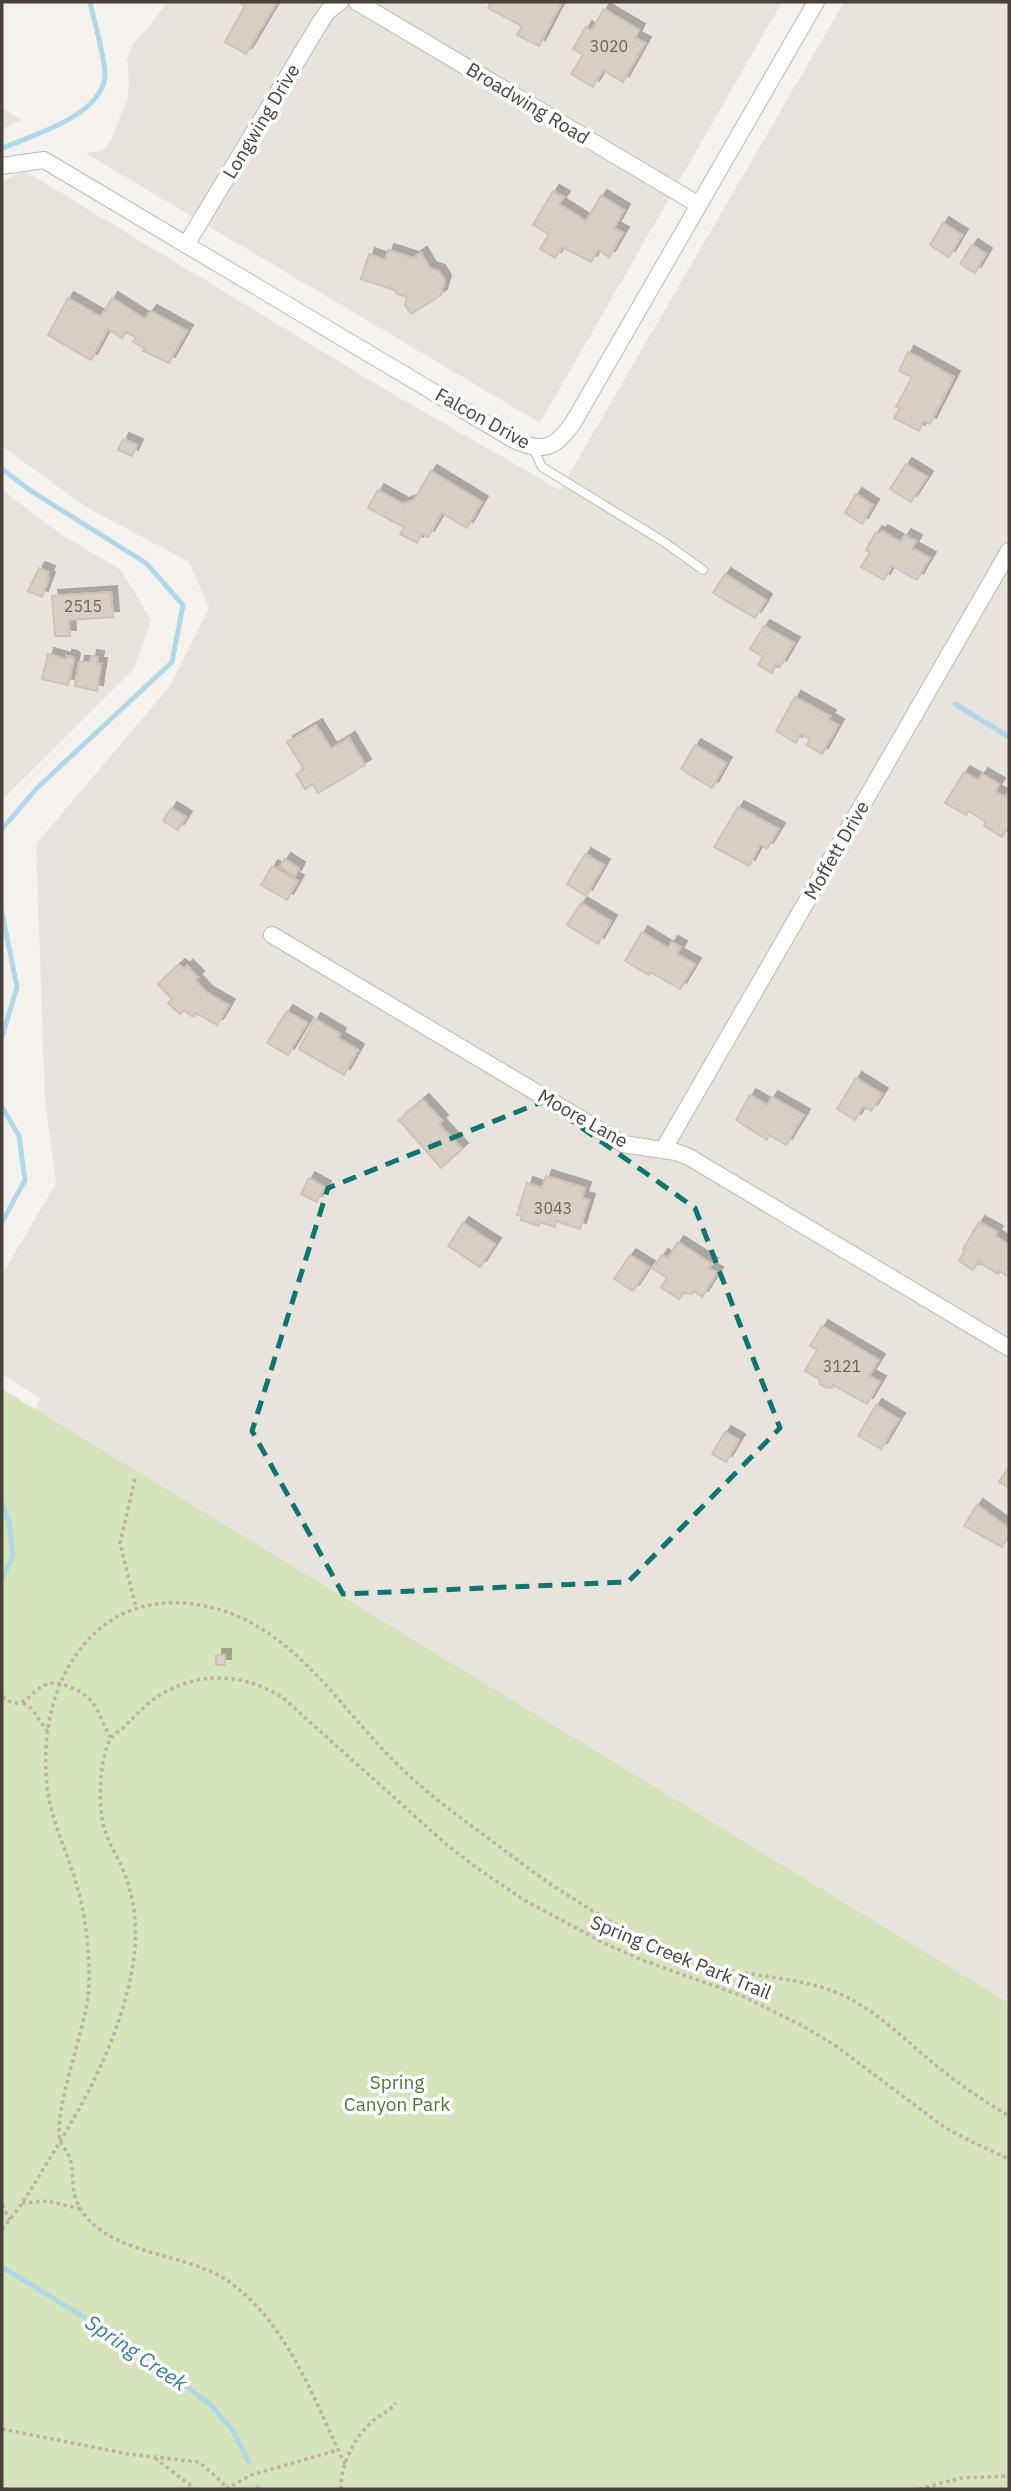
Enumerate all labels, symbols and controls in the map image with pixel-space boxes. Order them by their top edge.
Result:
house number: 3020 [590,36,628,56]
street label: Broadwing Road [462,57,594,149]
street label: Longwing Drive [217,59,305,183]
street label: Falcon Drive [431,382,535,454]
house number: 2515 [64,596,102,616]
street label: Moffett Drive [798,796,874,904]
street label: Moore Lane [534,1083,632,1153]
house number: 3043 [534,1198,572,1218]
house number: 3121 [823,1356,861,1376]
street label: Spring Creek Park Trail [587,1910,775,2004]
park label: Spring Canyon Park [344,2070,450,2116]
water label: Spring Creek [80,2308,194,2397]

